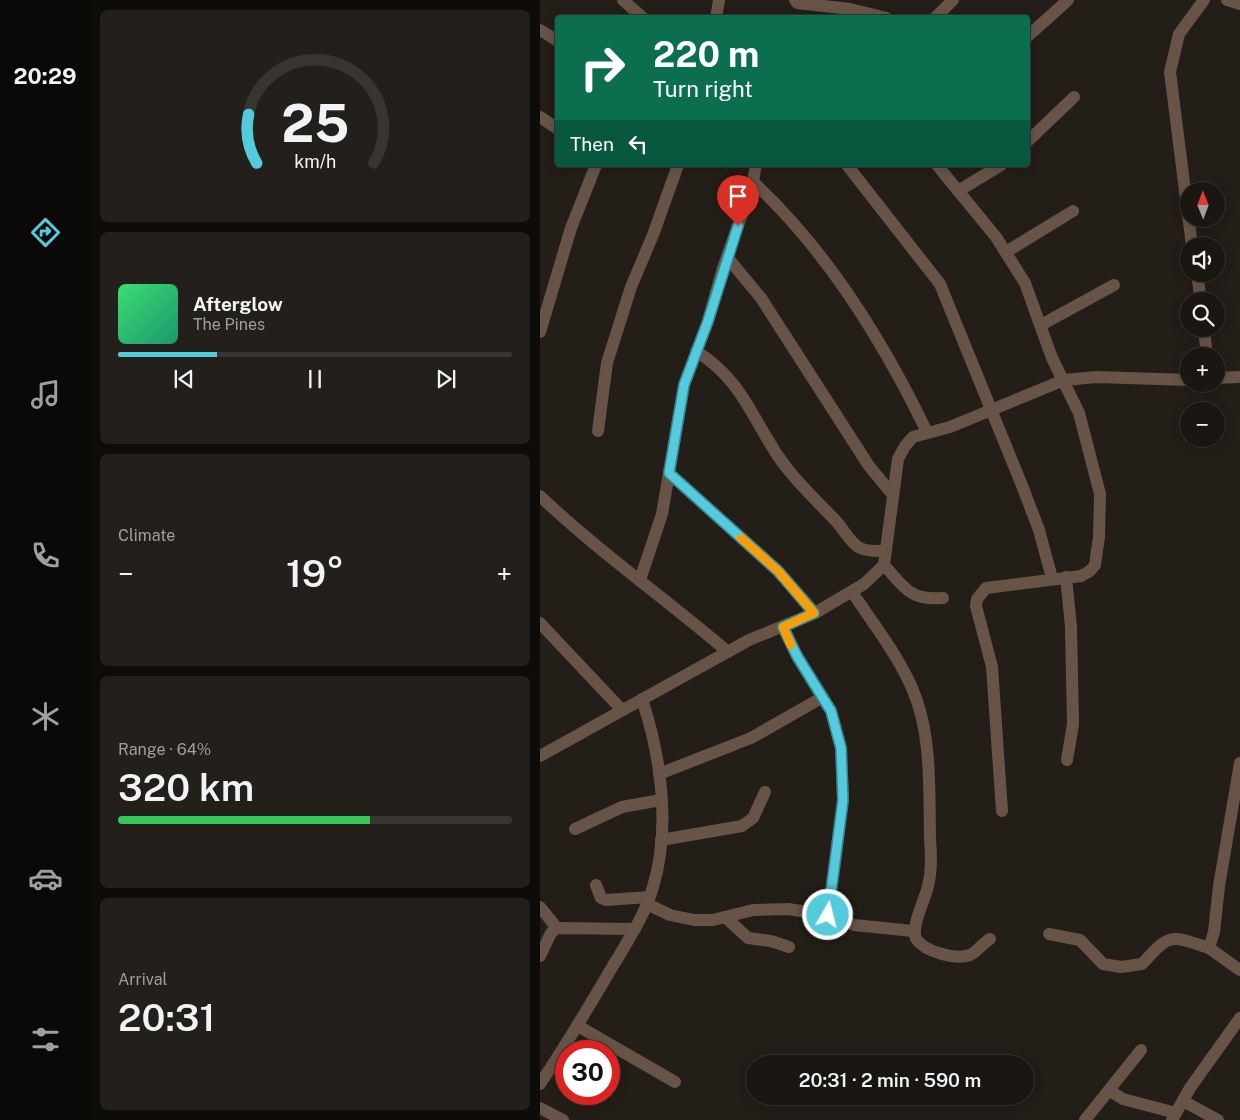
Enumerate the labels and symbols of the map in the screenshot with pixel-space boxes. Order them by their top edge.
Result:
pin [717,175,759,226]
north arrow [1180,182,1225,228]
position arrow [801,888,853,940]
speed limit sign: 30 [555,1040,620,1105]

